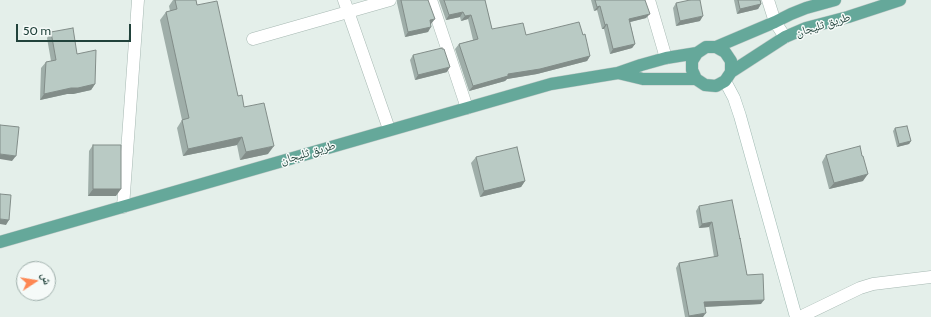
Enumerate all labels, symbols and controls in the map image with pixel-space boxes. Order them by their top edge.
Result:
street label: طريق ثليجان [794,10,852,40]
scale bar [18,16,133,42]
text: 50 m [23,23,51,38]
street label: طريق ثليجان [279,138,337,168]
north arrow [16,261,56,301]
text: ش [39,272,55,286]

